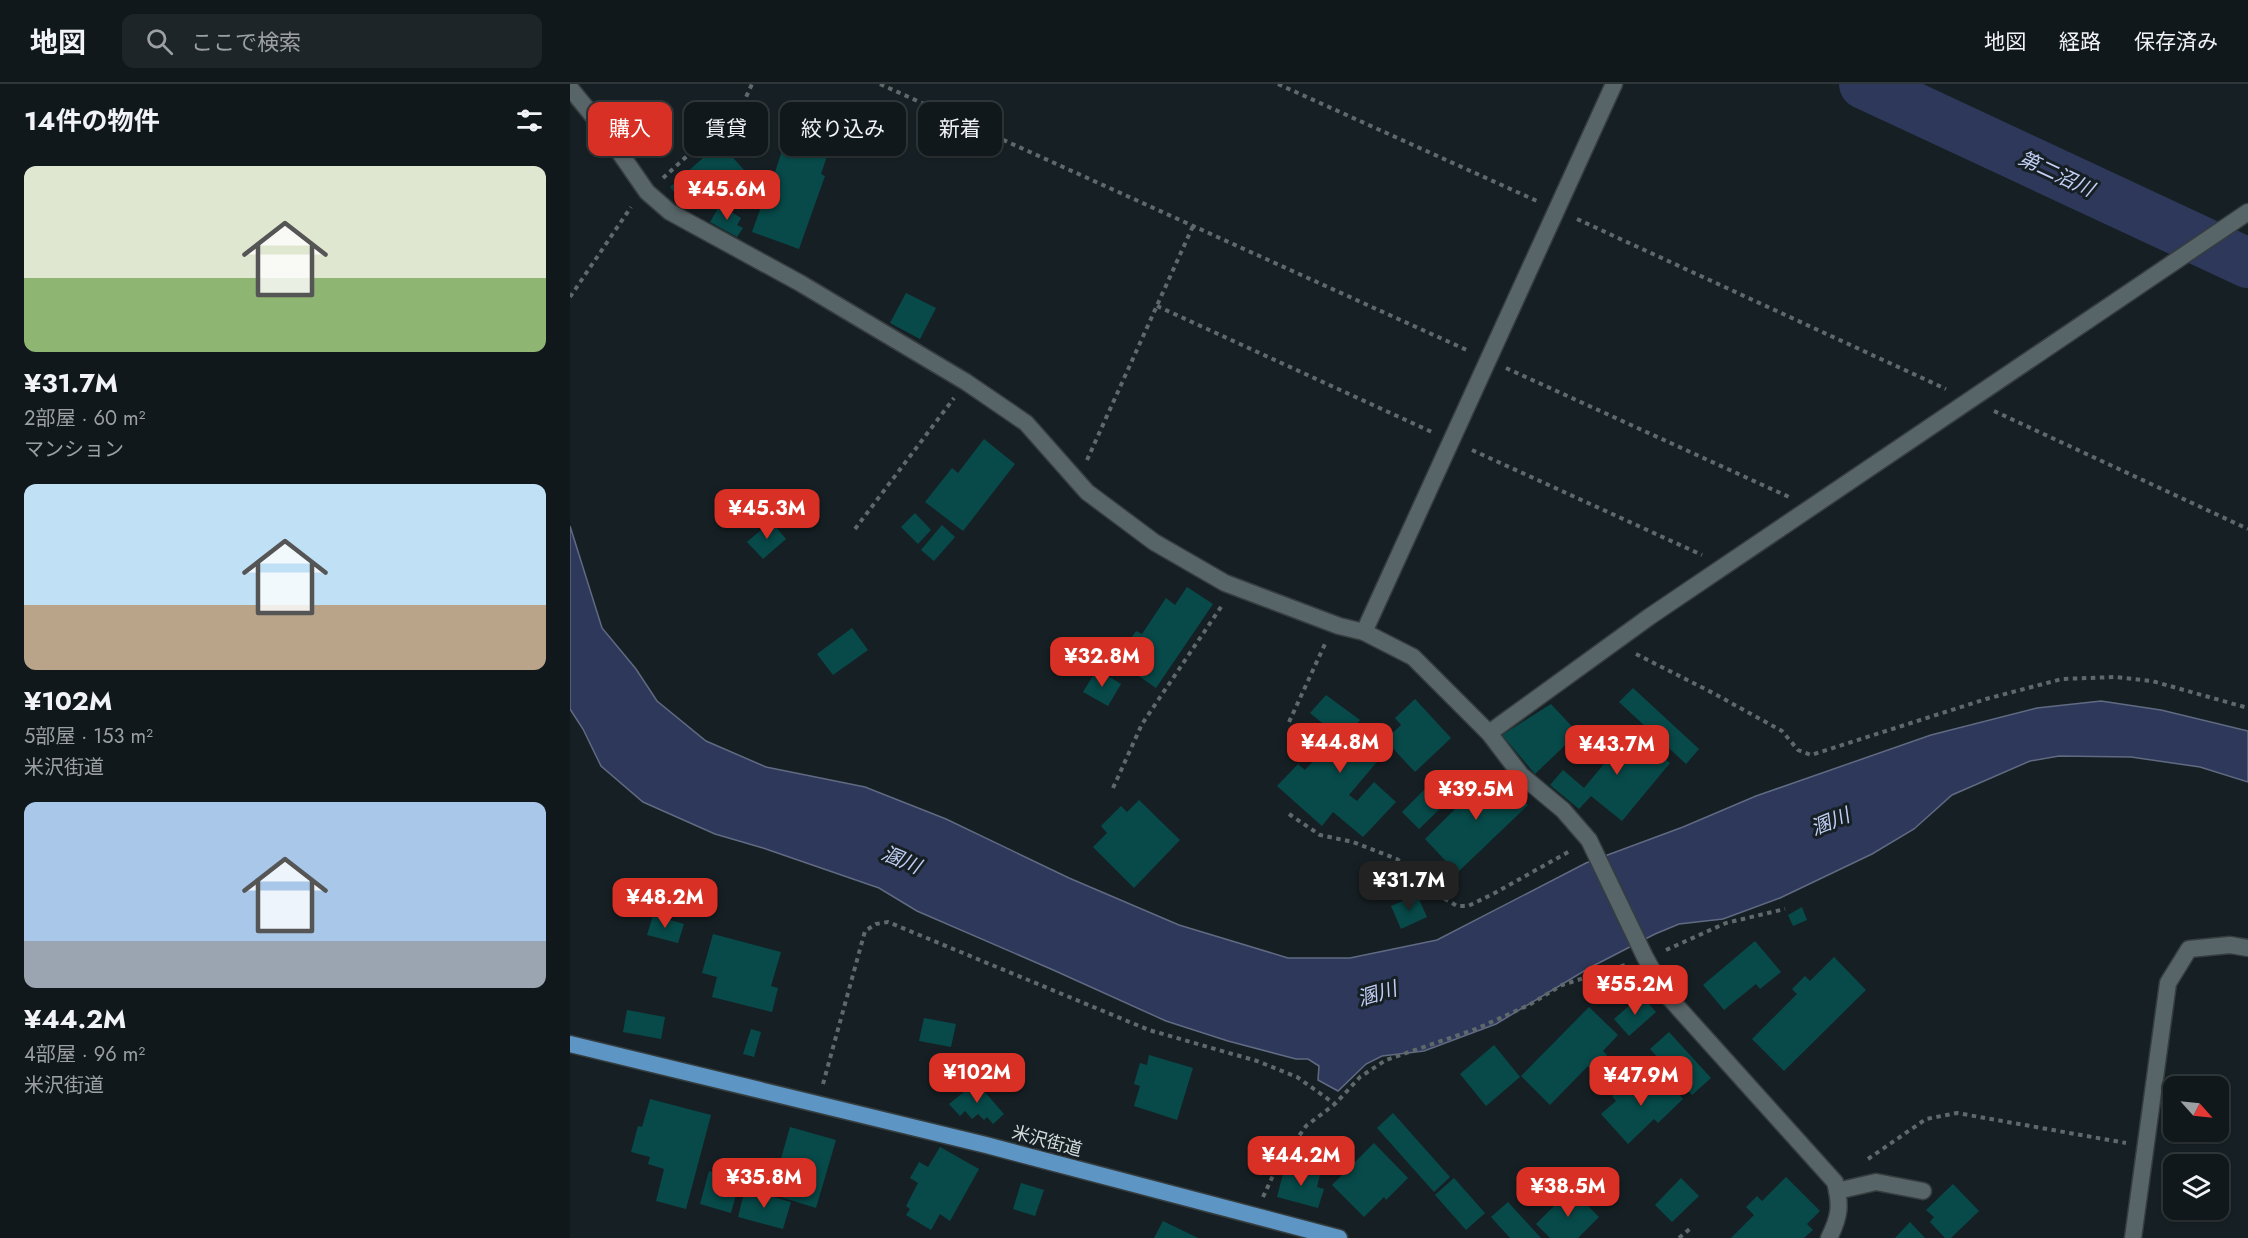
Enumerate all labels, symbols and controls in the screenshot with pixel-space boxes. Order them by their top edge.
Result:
search box [122,14,542,68]
text: 地図 [30,22,86,63]
icon: search [143,25,176,58]
text: ここで検索 [191,26,301,58]
text: 地図 [1984,27,2026,57]
text: 経路 [2059,27,2101,57]
text: 保存済み [2134,27,2218,57]
text: 14件の物件 [24,102,159,140]
chip: 購入 [588,102,672,156]
chip: 賃貸 [684,102,768,156]
chip: 絞り込み [780,102,906,156]
chip: 新着 [918,102,1002,156]
icon: filters [513,104,546,137]
water label: 第二沼川 [2014,144,2100,205]
pin: ¥45.6M [678,170,776,221]
text: ¥45.6M [688,175,766,204]
icon: home [231,205,339,313]
text: ¥31.7M [24,364,118,402]
text: 2部屋 · 60 m² [24,404,145,433]
text: マンション [24,435,124,464]
pin: ¥45.3M [718,489,816,540]
text: ¥45.3M [729,494,805,523]
icon: home [231,523,339,631]
pin: ¥32.8M [1053,637,1151,688]
text: ¥32.8M [1064,642,1140,671]
text: ¥102M [24,682,112,720]
text: 5部屋 · 153 m² [24,722,153,751]
pin: ¥44.8M [1291,723,1389,774]
pin: ¥43.7M [1568,725,1666,776]
text: ¥44.8M [1301,728,1379,757]
text: ¥43.7M [1579,730,1655,759]
text: 米沢街道 [24,753,104,782]
pin: ¥39.5M [1427,770,1525,821]
text: ¥39.5M [1439,775,1513,804]
water label: 溷川 [1806,800,1856,843]
water label: 溷川 [877,839,927,882]
icon: home [231,841,339,949]
pin: ¥31.7M [1360,861,1458,912]
text: ¥31.7M [1373,866,1445,895]
pin: ¥48.2M [616,878,714,929]
text: ¥48.2M [627,883,703,912]
pin: ¥55.2M [1586,965,1684,1016]
text: ¥55.2M [1597,970,1673,999]
water label: 溷川 [1354,974,1402,1014]
text: ¥44.2M [24,1000,126,1038]
text: 4部屋 · 96 m² [24,1040,145,1069]
pin: ¥102M [935,1053,1019,1104]
pin: ¥47.9M [1592,1056,1690,1107]
text: ¥102M [943,1058,1011,1087]
text: ¥47.9M [1603,1061,1679,1090]
text: 米沢街道 [24,1071,104,1100]
north arrow [2163,1076,2229,1142]
map controls [2163,1076,2229,1220]
street label: 米沢街道 [1009,1119,1085,1163]
pin: ¥44.2M [1252,1136,1350,1187]
text: ¥44.2M [1262,1141,1340,1170]
button: layers [2163,1154,2229,1220]
pin: ¥35.8M [715,1158,813,1209]
text: ¥35.8M [726,1163,802,1192]
pin: ¥38.5M [1519,1167,1617,1218]
text: ¥38.5M [1530,1172,1606,1201]

